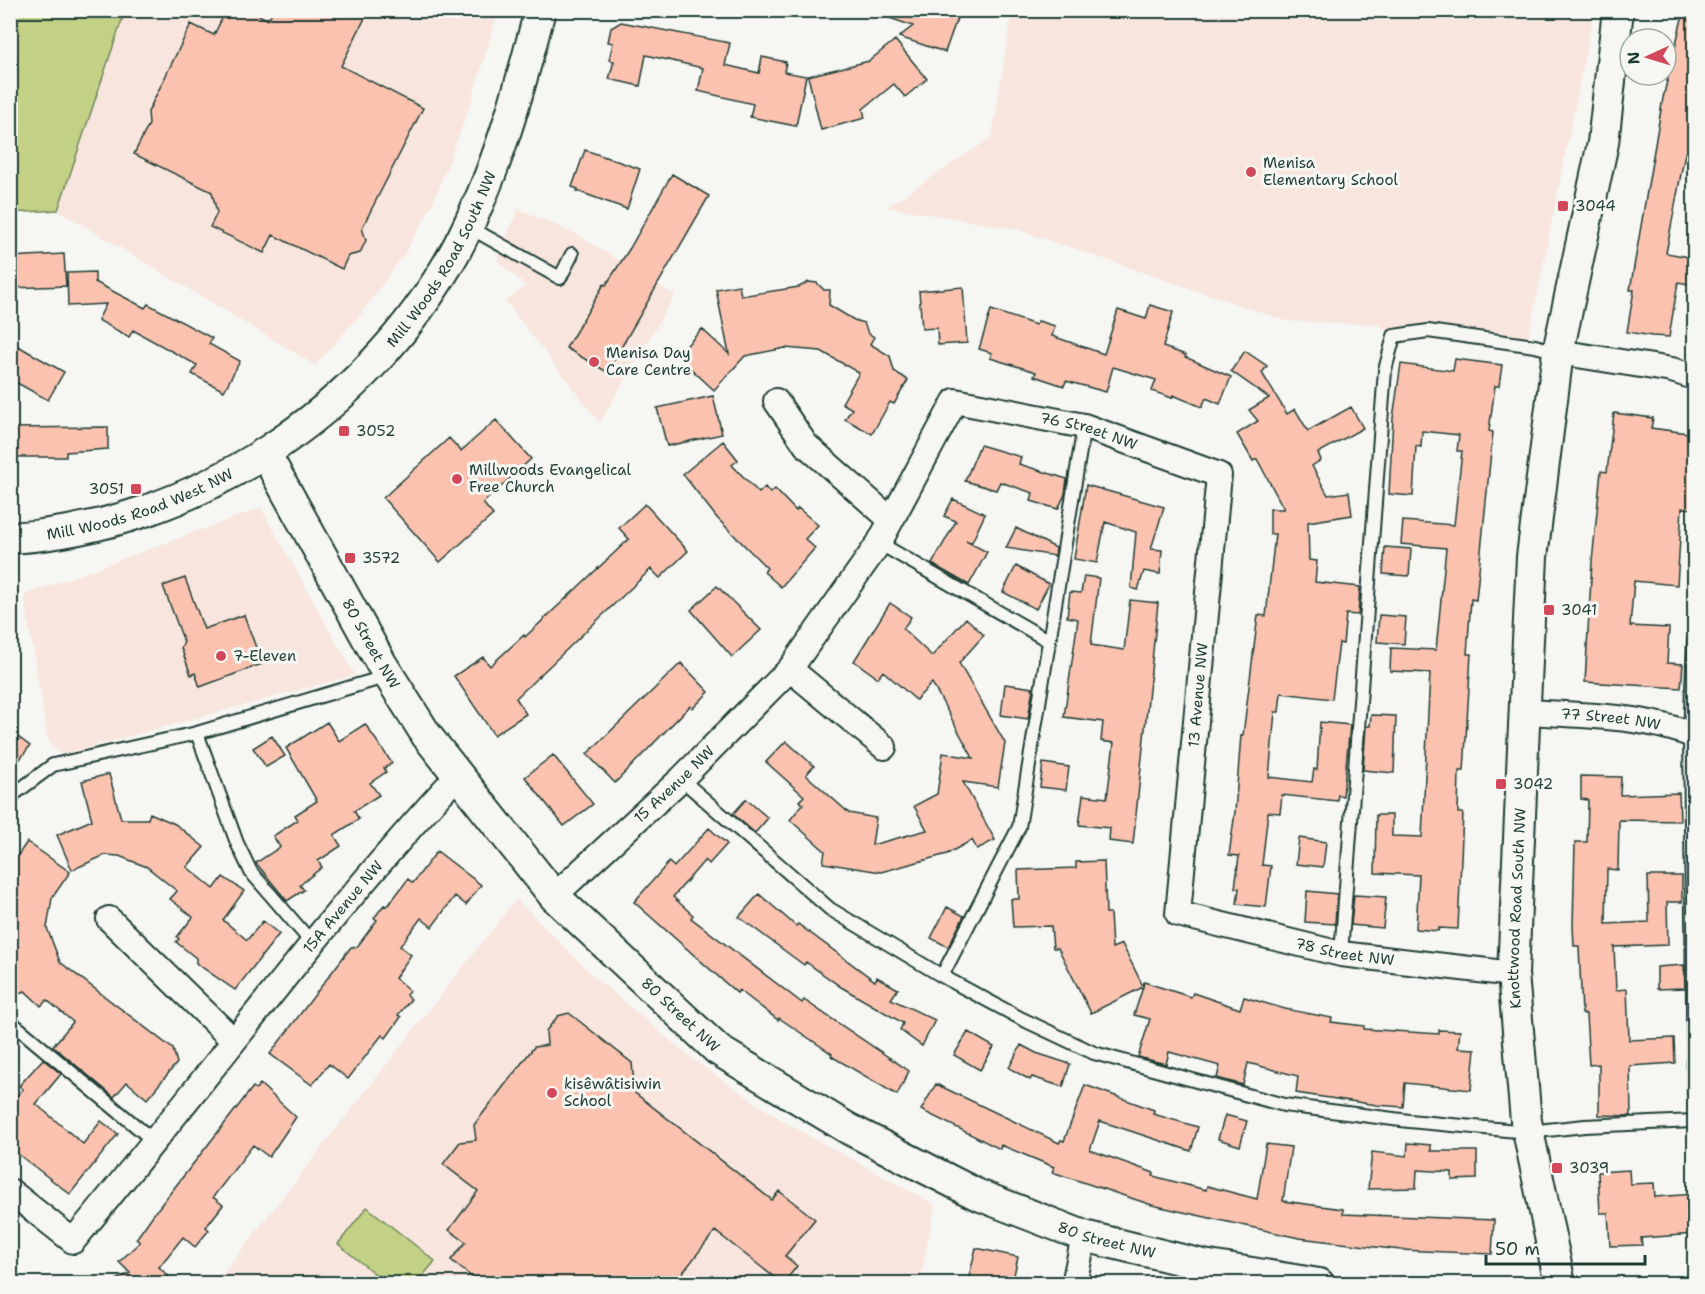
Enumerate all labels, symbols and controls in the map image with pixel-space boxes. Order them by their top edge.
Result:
north arrow [1618,27,1678,87]
text: N [1623,51,1644,65]
place label: Menisa Elementary School [1263,153,1399,190]
marker: Menisa Elementary School [1244,165,1258,179]
street label: Mill Woods Road South NW [382,168,501,352]
place label: 3044 [1575,196,1616,216]
marker: 3044 [1556,199,1570,213]
place label: Menisa Day Care Centre [606,343,691,380]
marker: Menisa Day Care Centre [587,355,601,369]
street label: 76 Street NW [1038,408,1140,455]
place label: 3052 [356,421,395,441]
marker: 3052 [337,424,351,438]
place label: Millwoods Evangelical Free Church [469,460,632,497]
street label: Mill Woods Road West NW [45,464,237,544]
marker: Millwoods Evangelical Free Church [450,472,464,486]
place label: 3051 [89,479,124,499]
marker: 3051 [129,482,143,496]
place label: 3572 [362,548,400,568]
marker: 3572 [343,551,357,565]
street label: 80 Street NW [337,595,405,692]
place label: 3041 [1561,600,1597,620]
marker: 3041 [1542,603,1556,617]
street label: 13 Avenue NW [1183,642,1213,748]
place label: 7-Eleven [233,646,296,666]
marker: 7-Eleven [214,649,228,663]
street label: 77 Street NW [1560,704,1662,735]
street label: 15 Avenue NW [630,741,719,828]
place label: 3042 [1513,774,1553,794]
marker: 3042 [1494,777,1508,791]
street label: Knottwood Road South NW [1503,807,1530,1009]
street label: 15A Avenue NW [298,856,387,957]
street label: 78 Street NW [1293,933,1395,970]
street label: 80 Street NW [637,973,724,1057]
place label: kisêwâtisiwin School [564,1074,661,1111]
marker: kisêwâtisiwin School [545,1086,559,1100]
place label: 3039 [1569,1158,1609,1178]
marker: 3039 [1550,1161,1564,1175]
street label: 80 Street NW [1055,1217,1158,1263]
scale bar [1486,1228,1645,1266]
text: 50 m [1495,1237,1540,1261]

